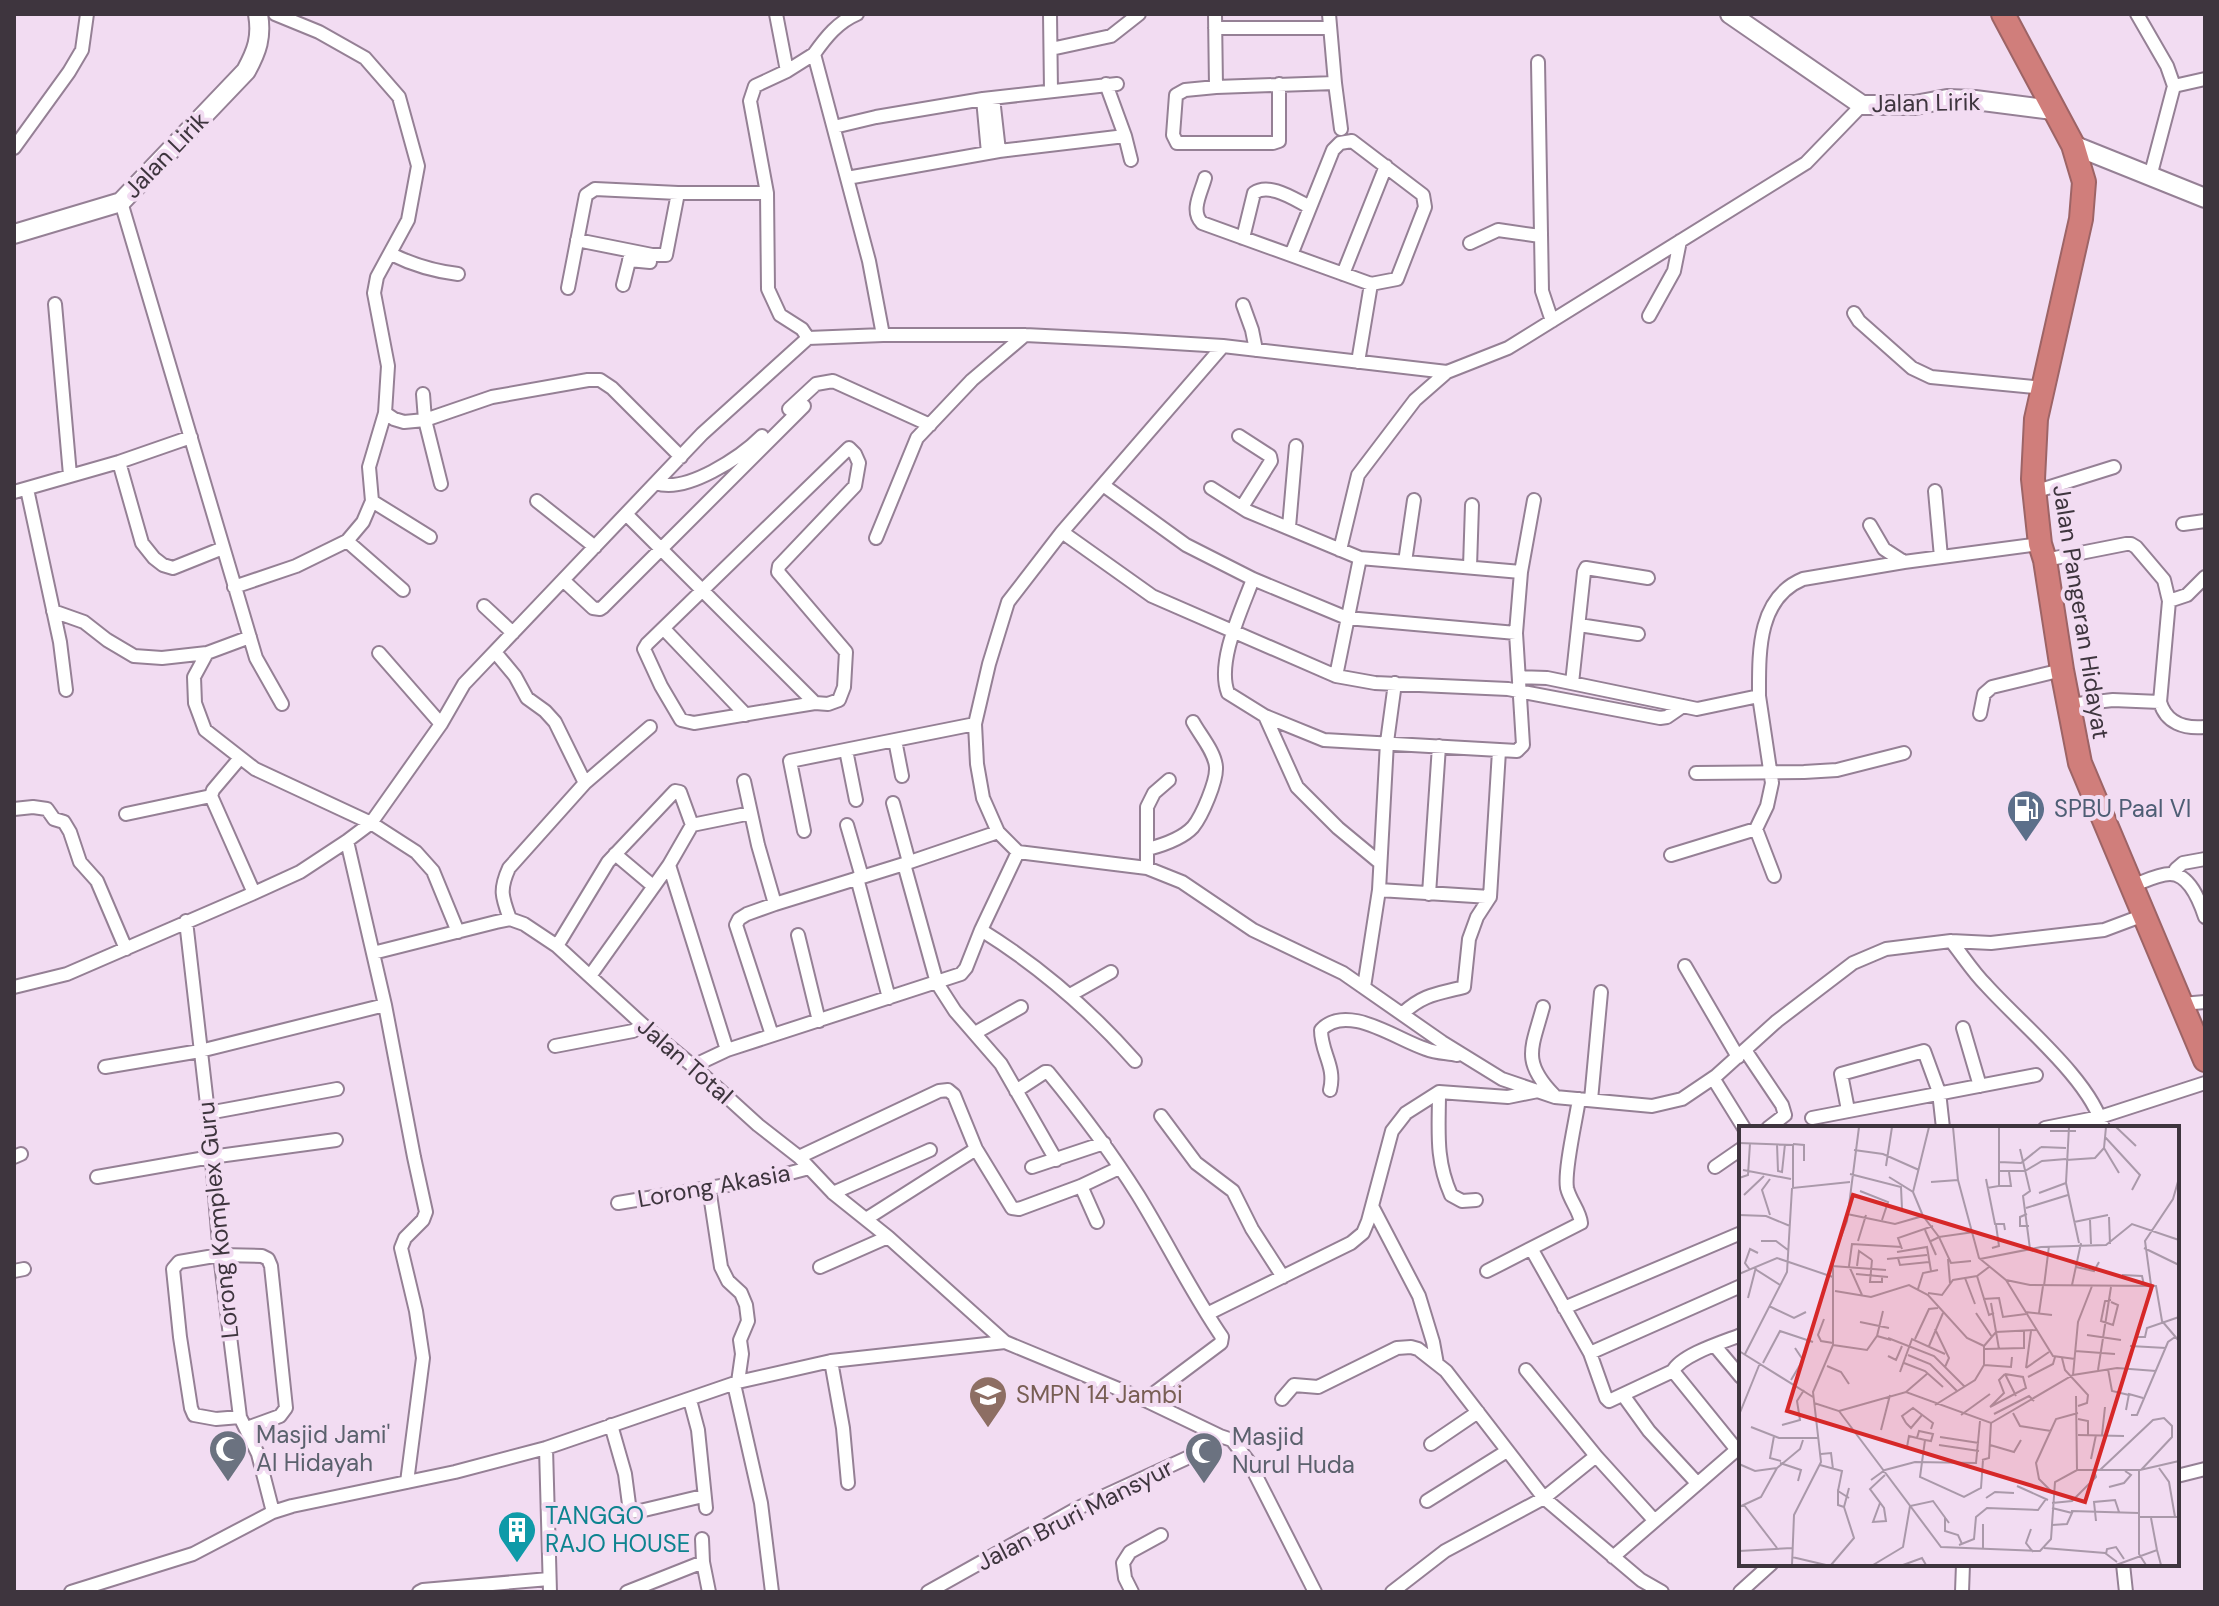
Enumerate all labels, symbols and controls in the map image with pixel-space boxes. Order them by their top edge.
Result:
street label: Jalan Lirik [1871,86,1981,119]
street label: Jalan Lirik [117,105,215,205]
street label: Jalan Pangeran Hidayat [2046,483,2117,741]
fuel station icon: SPBU Paal VI [2005,788,2047,843]
place label: SPBU Paal VI [2054,793,2191,824]
street label: Jalan Total [631,1011,739,1111]
street label: Lorong Komplex Guru [190,1100,245,1340]
inset map [1739,1126,2179,1566]
street label: Lorong Akasia [635,1157,793,1214]
school or university icon: SMPN 14 Jambi [967,1374,1009,1429]
place label: SMPN 14 Jambi [1016,1379,1183,1410]
place label: Masjid Jami' Al Hidayah [256,1419,390,1478]
place label: Masjid Nurul Huda [1232,1421,1355,1480]
mosque icon: Masjid Jami' Al Hidayah [207,1428,249,1483]
mosque icon: Masjid Nurul Huda [1183,1430,1225,1485]
street label: Jalan Bruri Mansyur [971,1452,1178,1577]
place label: TANGGO RAJO HOUSE [545,1500,690,1559]
building icon: TANGGO RAJO HOUSE [496,1509,538,1564]

